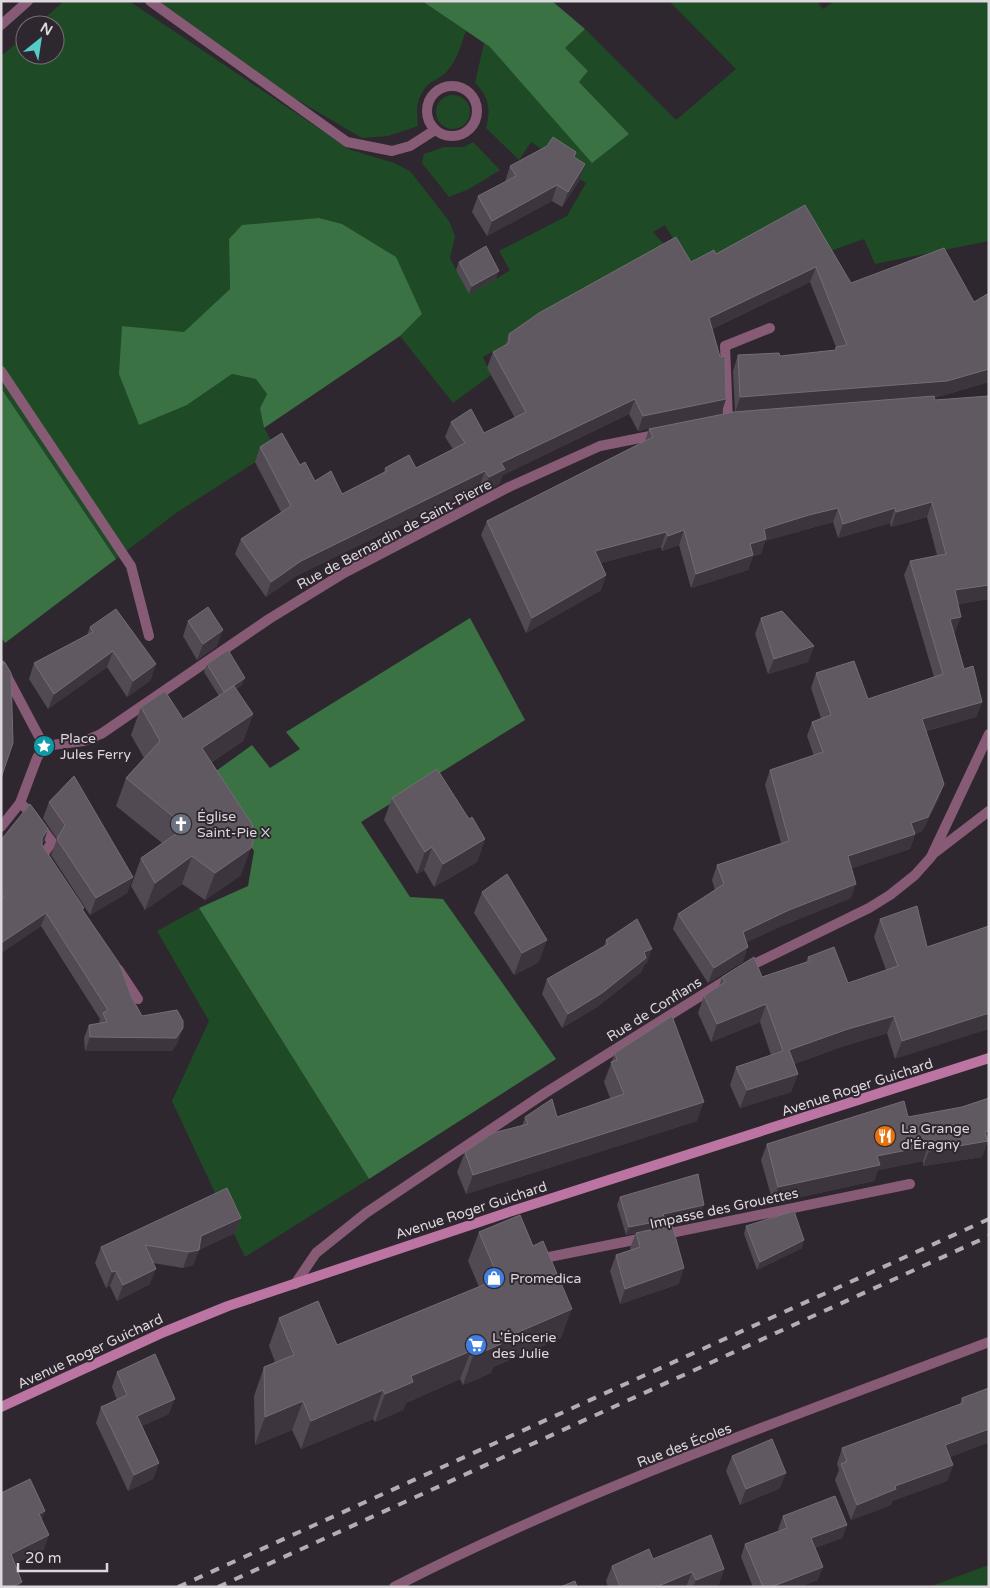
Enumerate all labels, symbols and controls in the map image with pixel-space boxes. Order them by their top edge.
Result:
north arrow [15,15,65,65]
text: N [37,19,55,39]
street label: Rue de Bernardin de Saint-Pierre [294,476,495,593]
place label: Place Jules Ferry [60,730,131,763]
place icon: Place Jules Ferry [32,734,56,758]
place label: Église Saint-Pie X [197,808,270,841]
church icon: Église Saint-Pie X [169,812,193,836]
street label: Rue de Conflans [604,973,705,1045]
street label: Avenue Roger Guichard [779,1055,935,1120]
place label: La Grange d'Éragny [901,1120,970,1153]
restaurant icon: La Grange d'Éragny [873,1124,897,1148]
street label: Avenue Roger Guichard [393,1178,549,1243]
street label: Impasse des Grouettes [648,1184,800,1233]
shop icon: Promedica [482,1266,506,1290]
place label: Promedica [510,1270,581,1287]
street label: Avenue Roger Guichard [15,1310,166,1393]
place label: L'Épicerie des Julie [492,1329,557,1362]
supermarket icon: L'Épicerie des Julie [464,1333,488,1357]
street label: Rue des Écoles [634,1420,734,1471]
scale bar [18,1540,106,1572]
text: 20 m [25,1549,62,1567]

